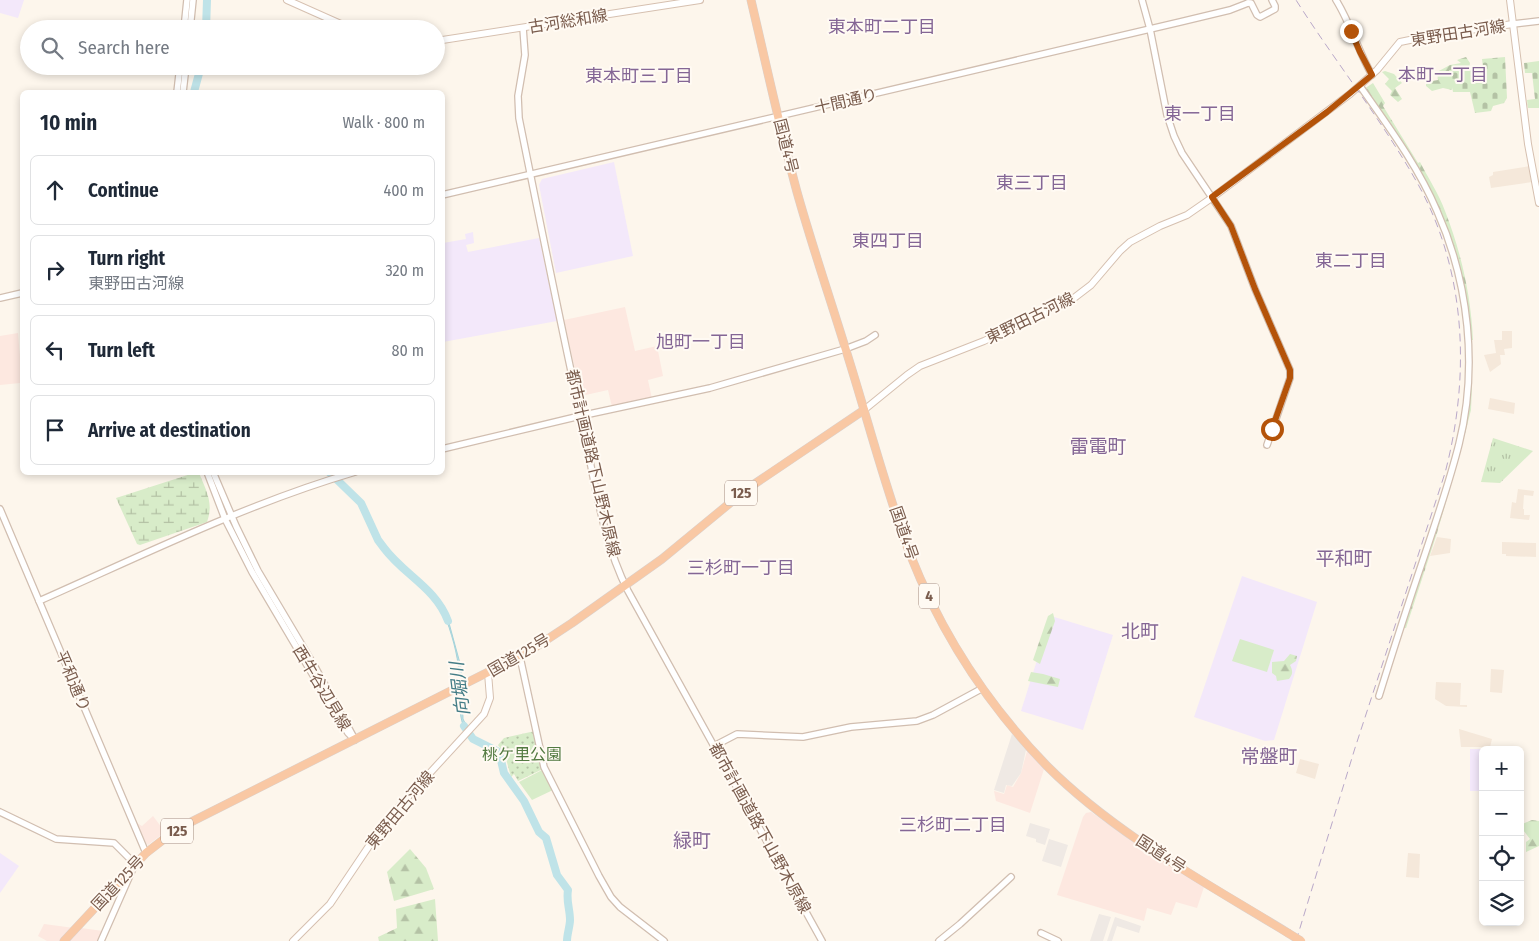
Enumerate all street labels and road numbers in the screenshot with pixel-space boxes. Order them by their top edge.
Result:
street label: 古河総和線 [527,5,609,37]
street label: 東野田古河線 [1409,16,1507,50]
street label: 十間通り [813,85,879,117]
street label: 国道4号 [770,117,802,175]
street label: 東野田古河線 [983,288,1077,348]
street label: 都市計画道路下山野木原線 [562,367,624,559]
road number: 125 [725,480,757,506]
street label: 国道4号 [886,504,922,562]
road number: 4 [919,584,939,608]
street label: 国道125号 [485,630,553,680]
street label: 西牛谷辺見線 [289,642,355,734]
street label: 平和通り [52,648,94,714]
street label: 都市計画道路下山野木原線 [705,739,815,917]
street label: 東野田古河線 [362,767,438,853]
road number: 125 [161,818,193,844]
street label: 国道4号 [1132,831,1190,877]
street label: 国道125号 [88,851,148,915]

